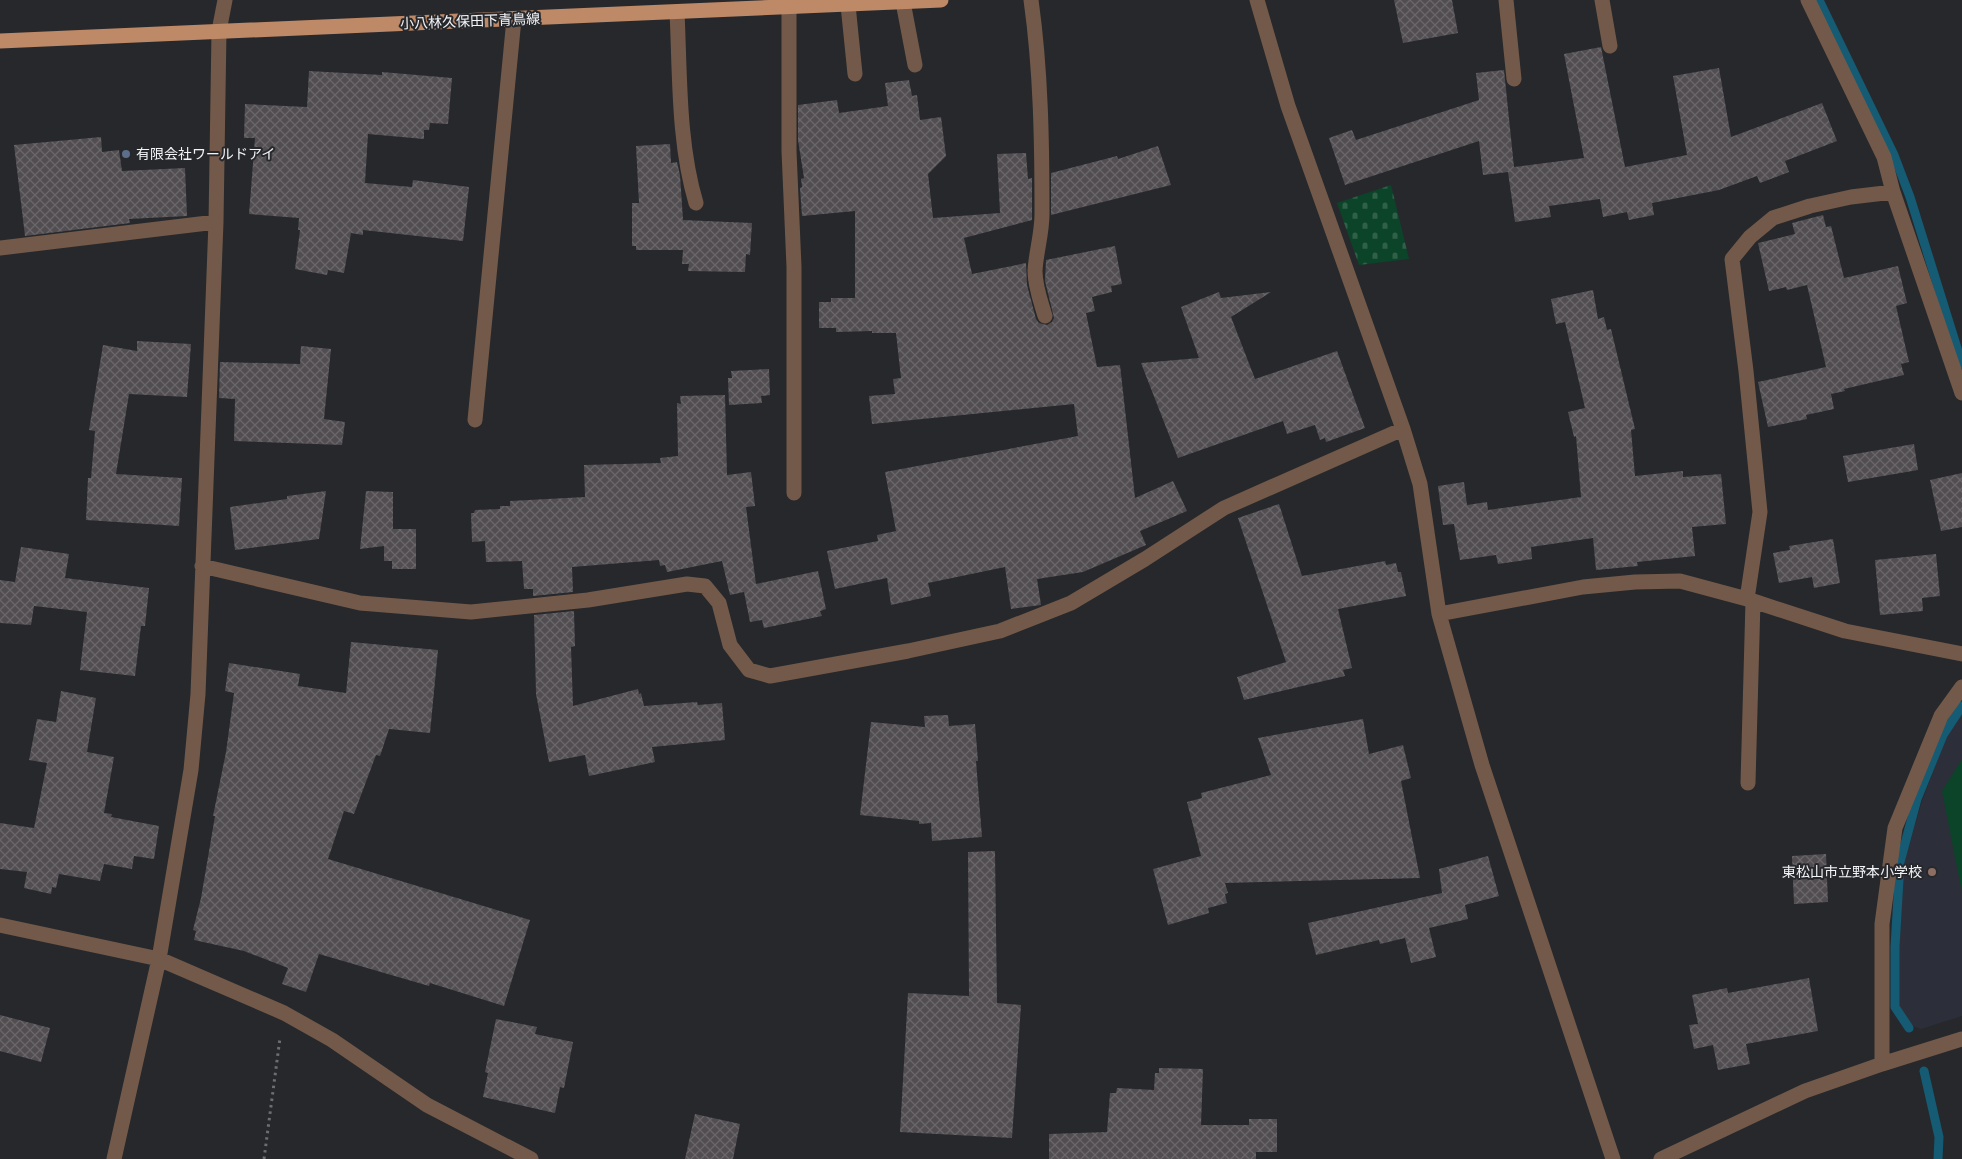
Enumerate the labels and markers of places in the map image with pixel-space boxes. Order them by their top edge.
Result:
place label: 有限会社ワールドアイ [136,146,275,162]
marker: 有限会社ワールドアイ [120,148,132,160]
place label: 東松山市立野本小学校 [1782,864,1922,880]
marker: 東松山市立野本小学校 [1926,866,1938,878]

